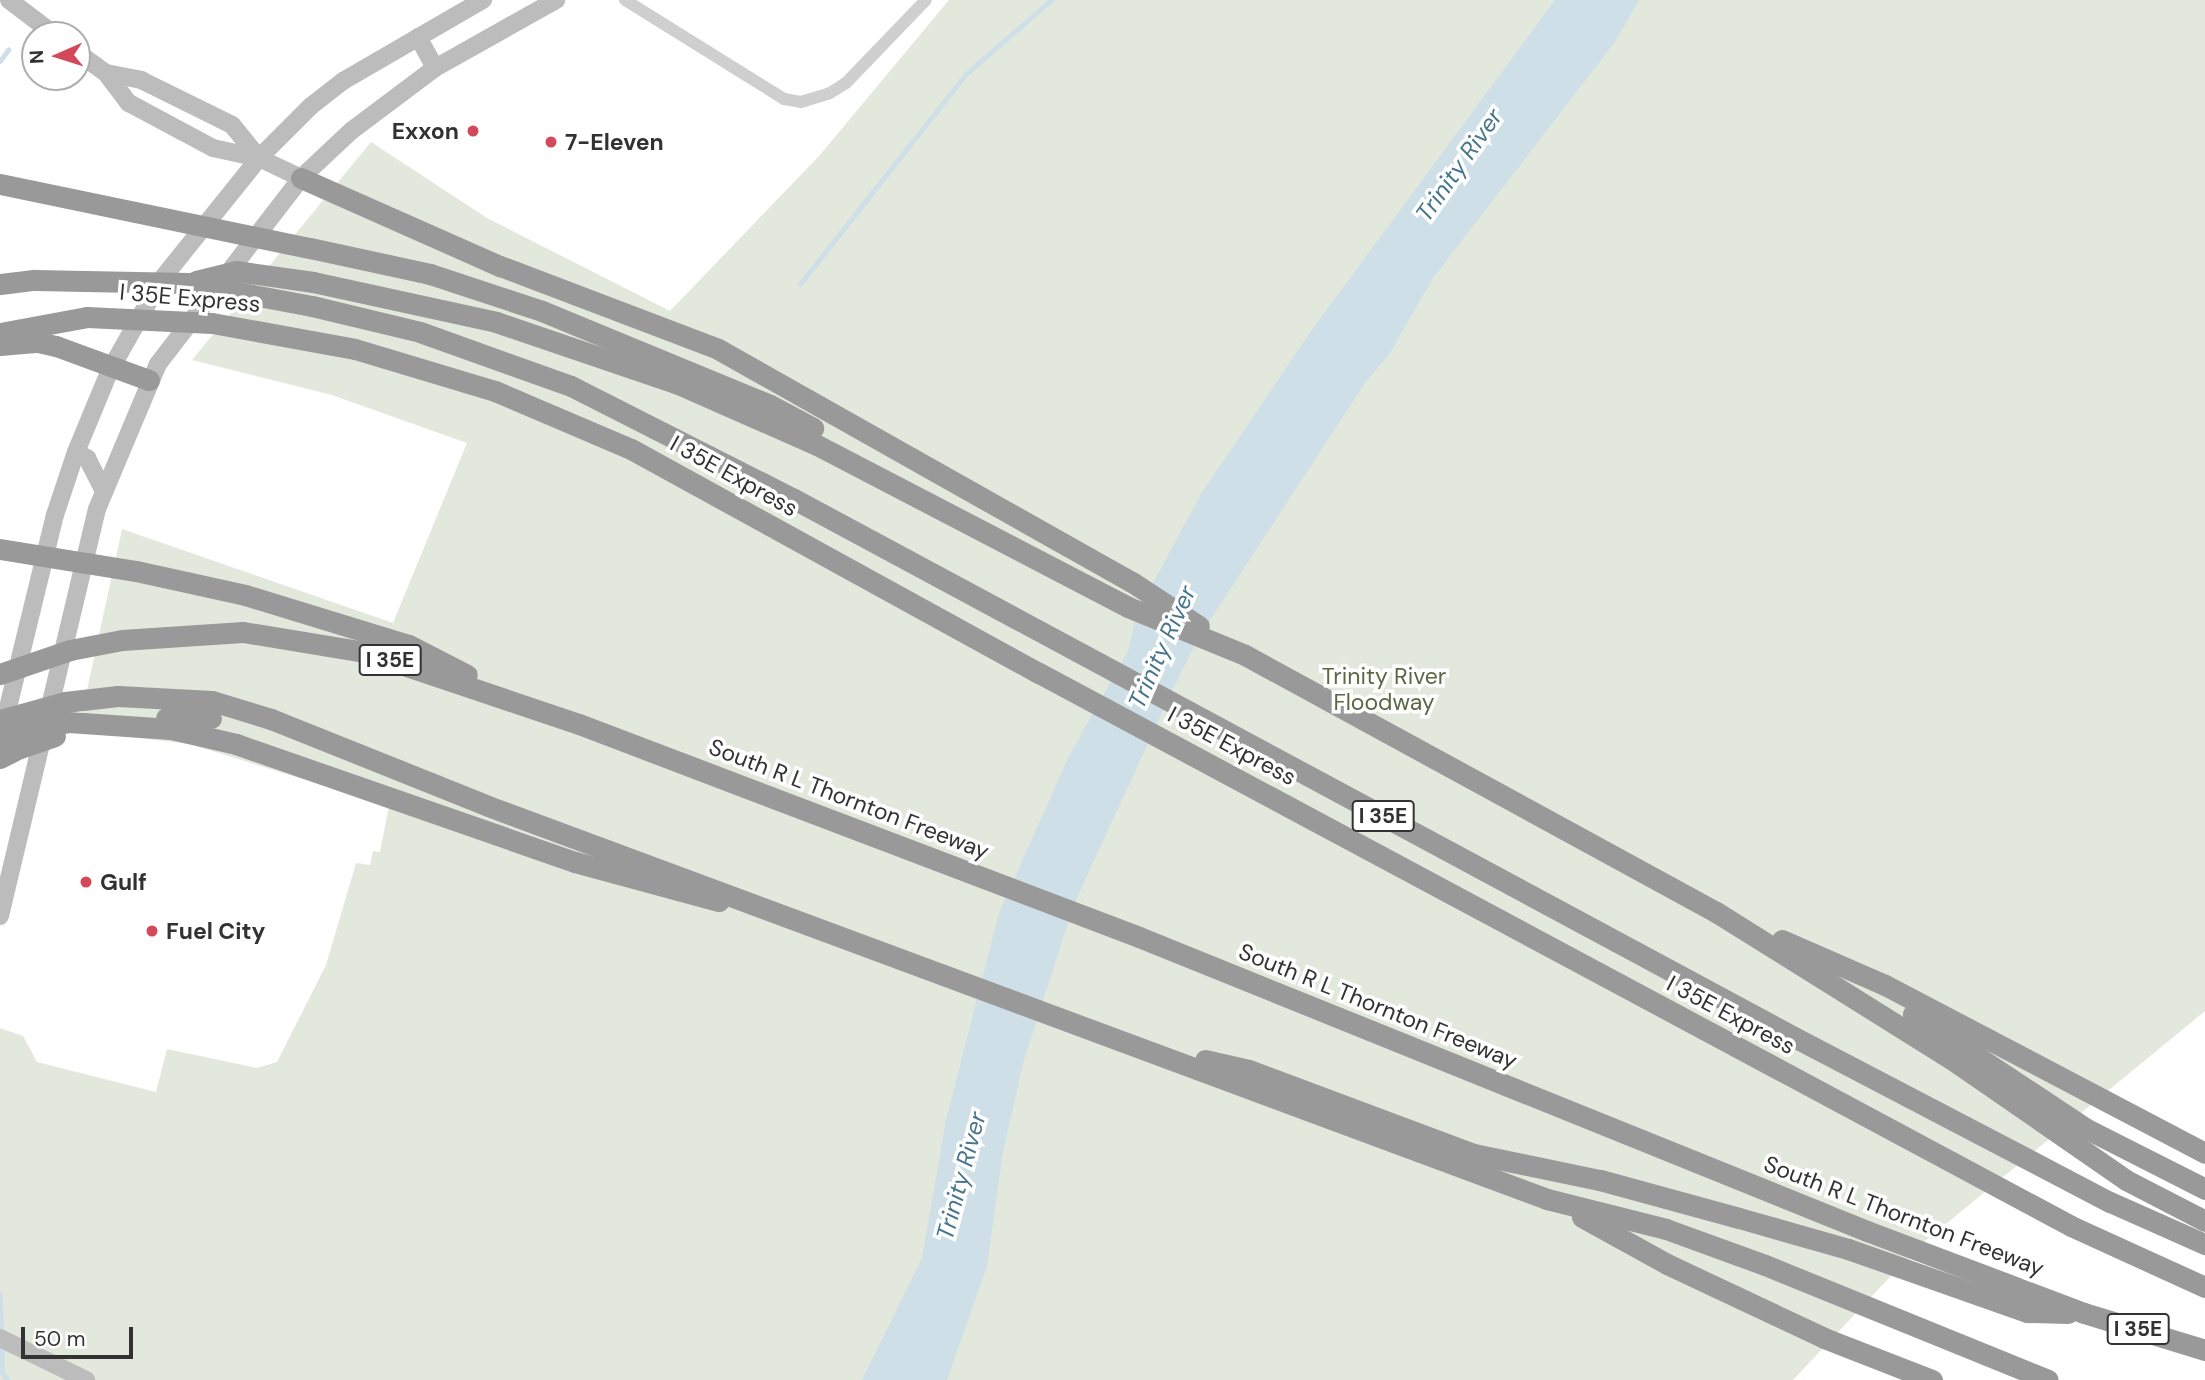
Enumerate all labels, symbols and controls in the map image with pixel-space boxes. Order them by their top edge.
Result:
north arrow [21,21,91,91]
text: N [24,49,49,65]
water label: Trinity River [1410,103,1508,227]
place label: Exxon [392,117,459,145]
marker: Exxon [465,123,481,139]
place label: 7-Eleven [565,128,664,156]
marker: 7-Eleven [543,134,559,150]
street label: I 35E Express [118,278,262,318]
street label: I 35E Express [666,430,802,522]
water label: Trinity River [1122,581,1202,713]
road number: I 35E [358,642,422,678]
park label: Trinity River Floodway [1322,662,1446,716]
street label: I 35E Express [1163,701,1301,791]
street label: South R L Thornton Freeway [705,733,993,865]
road number: I 35E [1352,798,1414,834]
place label: Gulf [100,868,147,896]
marker: Gulf [78,874,94,890]
place label: Fuel City [166,917,265,945]
marker: Fuel City [144,923,160,939]
street label: South R L Thornton Freeway [1235,937,1521,1075]
street label: I 35E Express [1662,970,1800,1060]
water label: Trinity River [930,1109,992,1243]
street label: South R L Thornton Freeway [1760,1150,2048,1282]
road number: I 35E [2106,1312,2170,1346]
scale bar [24,1314,136,1358]
text: 50 m [34,1325,85,1353]

